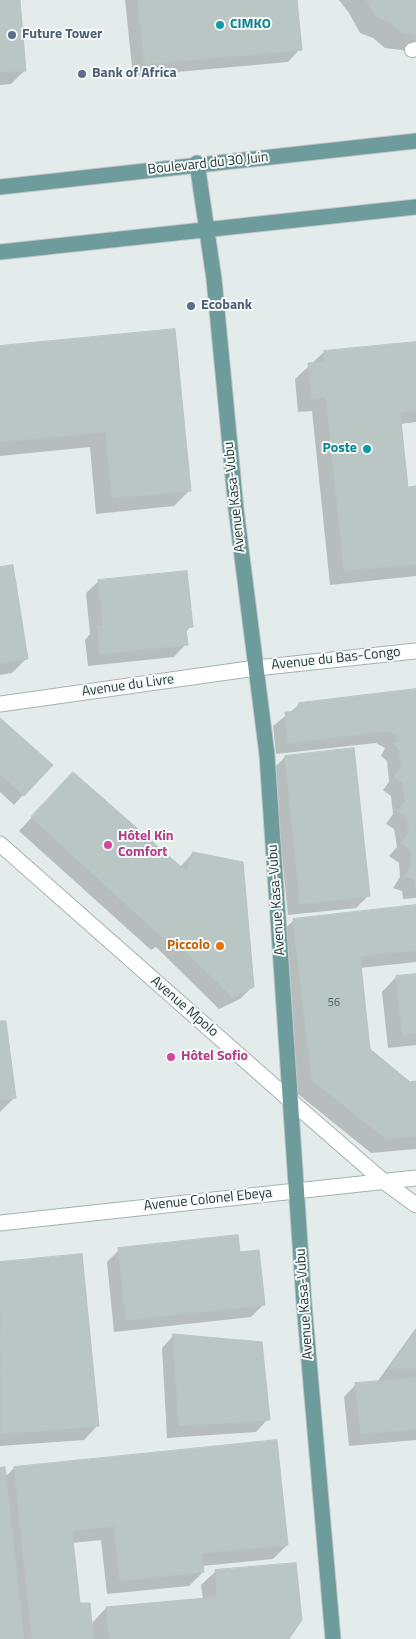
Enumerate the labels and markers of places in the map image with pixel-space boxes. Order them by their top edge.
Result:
place label: CIMKO [230,17,271,33]
marker: CIMKO [214,19,226,31]
place label: Future Tower [22,27,102,43]
marker: Future Tower [6,29,18,41]
place label: Bank of Africa [92,66,177,82]
marker: Bank of Africa [76,68,88,80]
place label: Ecobank [201,298,252,314]
marker: Ecobank [185,300,197,312]
place label: Poste [322,441,357,457]
marker: Poste [361,443,373,455]
place label: Hôtel Kin Comfort [118,829,174,862]
marker: Hôtel Kin Comfort [102,839,114,851]
place label: Piccolo [167,938,210,954]
marker: Piccolo [214,940,226,952]
place label: Hôtel Sofio [181,1049,248,1065]
marker: Hôtel Sofio [165,1051,177,1063]

